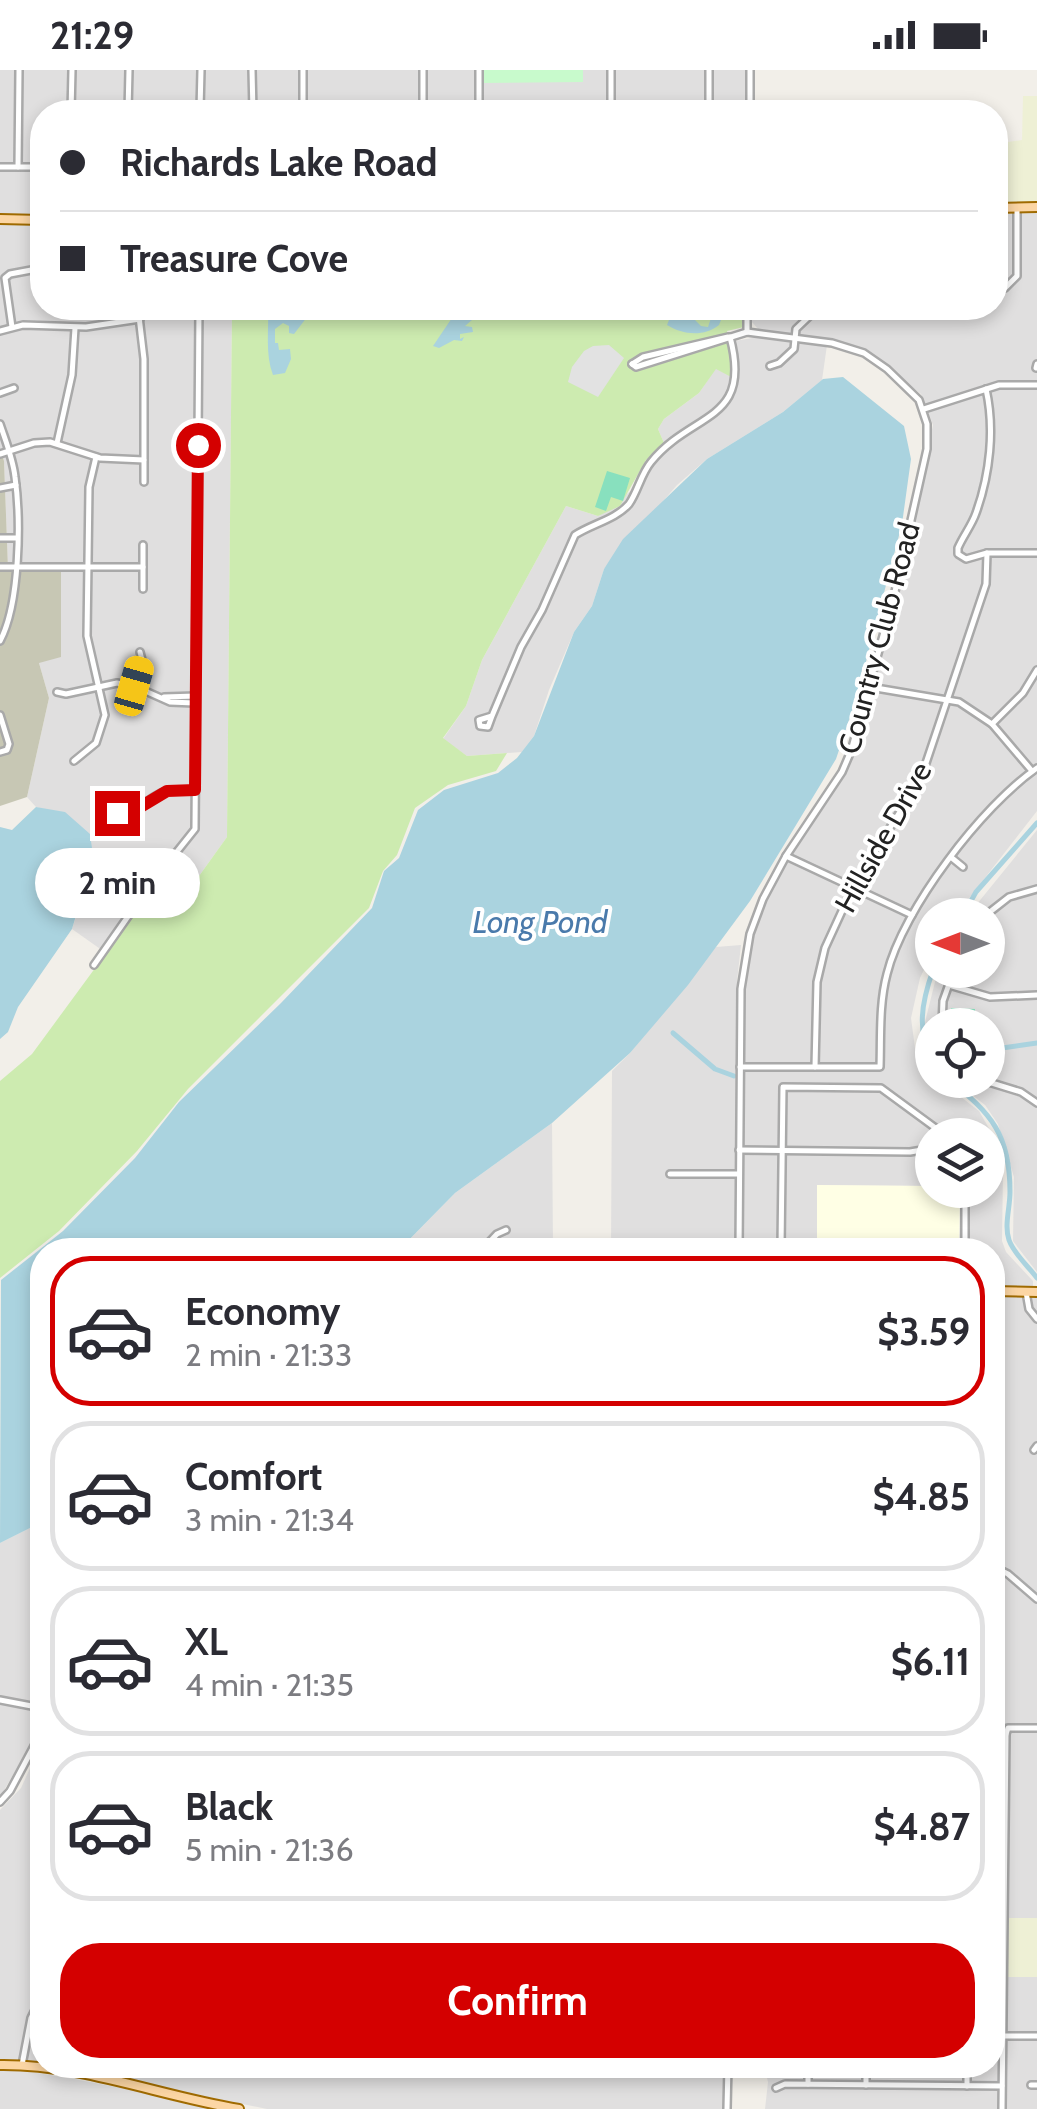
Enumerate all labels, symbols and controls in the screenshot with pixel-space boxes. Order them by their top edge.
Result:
text: 21:29 [50,12,134,59]
text: Richards Lake Road [120,139,437,186]
text: Treasure Cove [120,235,348,282]
route start [176,423,221,468]
street label: Country Club Road [830,518,928,758]
car [111,653,157,719]
street label: Hillside Drive [827,755,939,919]
route end [95,791,140,836]
callout: 2 min [34,848,200,918]
text: 2 min [79,863,156,902]
north arrow [915,898,1005,988]
map controls [915,898,1005,1208]
water label: Long Pond [472,902,609,941]
button: locate [915,1008,1005,1098]
button: layers [915,1118,1005,1208]
icon: car [65,1286,155,1376]
text: Economy [185,1288,340,1335]
text: $3.59 [877,1308,970,1355]
text: 2 min · 21:33 [185,1335,352,1374]
icon: car [65,1451,155,1541]
text: Comfort [185,1453,322,1500]
text: $4.85 [873,1473,970,1520]
text: 3 min · 21:34 [185,1500,354,1539]
icon: car [65,1616,155,1706]
text: XL [185,1618,228,1665]
text: $6.11 [891,1638,970,1685]
text: 4 min · 21:35 [185,1665,354,1704]
icon: car [65,1781,155,1871]
text: Black [185,1783,273,1830]
text: $4.87 [874,1803,970,1850]
text: 5 min · 21:36 [185,1830,354,1869]
button: Confirm [60,1943,975,2058]

